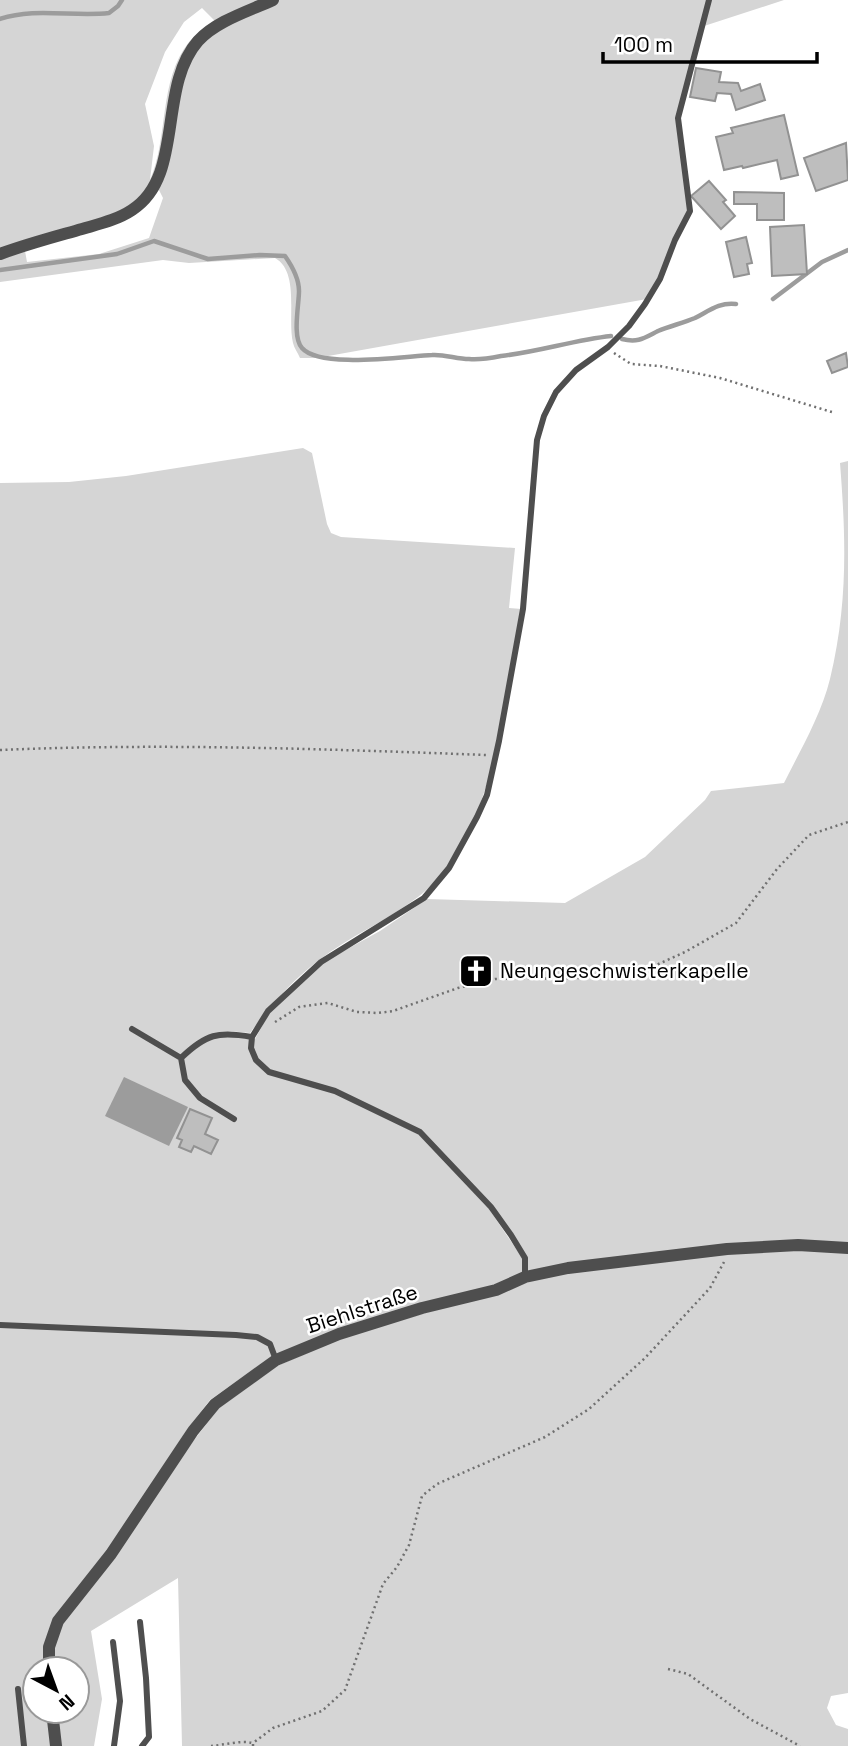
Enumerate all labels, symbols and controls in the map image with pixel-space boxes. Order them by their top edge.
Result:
scale bar [603,21,816,65]
text: 100 m [614,31,673,58]
church icon: Neungeschwisterkapelle [457,952,495,990]
place label: Neungeschwisterkapelle [500,957,749,984]
street label: Biehlstraße [303,1278,421,1339]
north arrow [21,1655,91,1725]
text: N [54,1689,80,1716]

